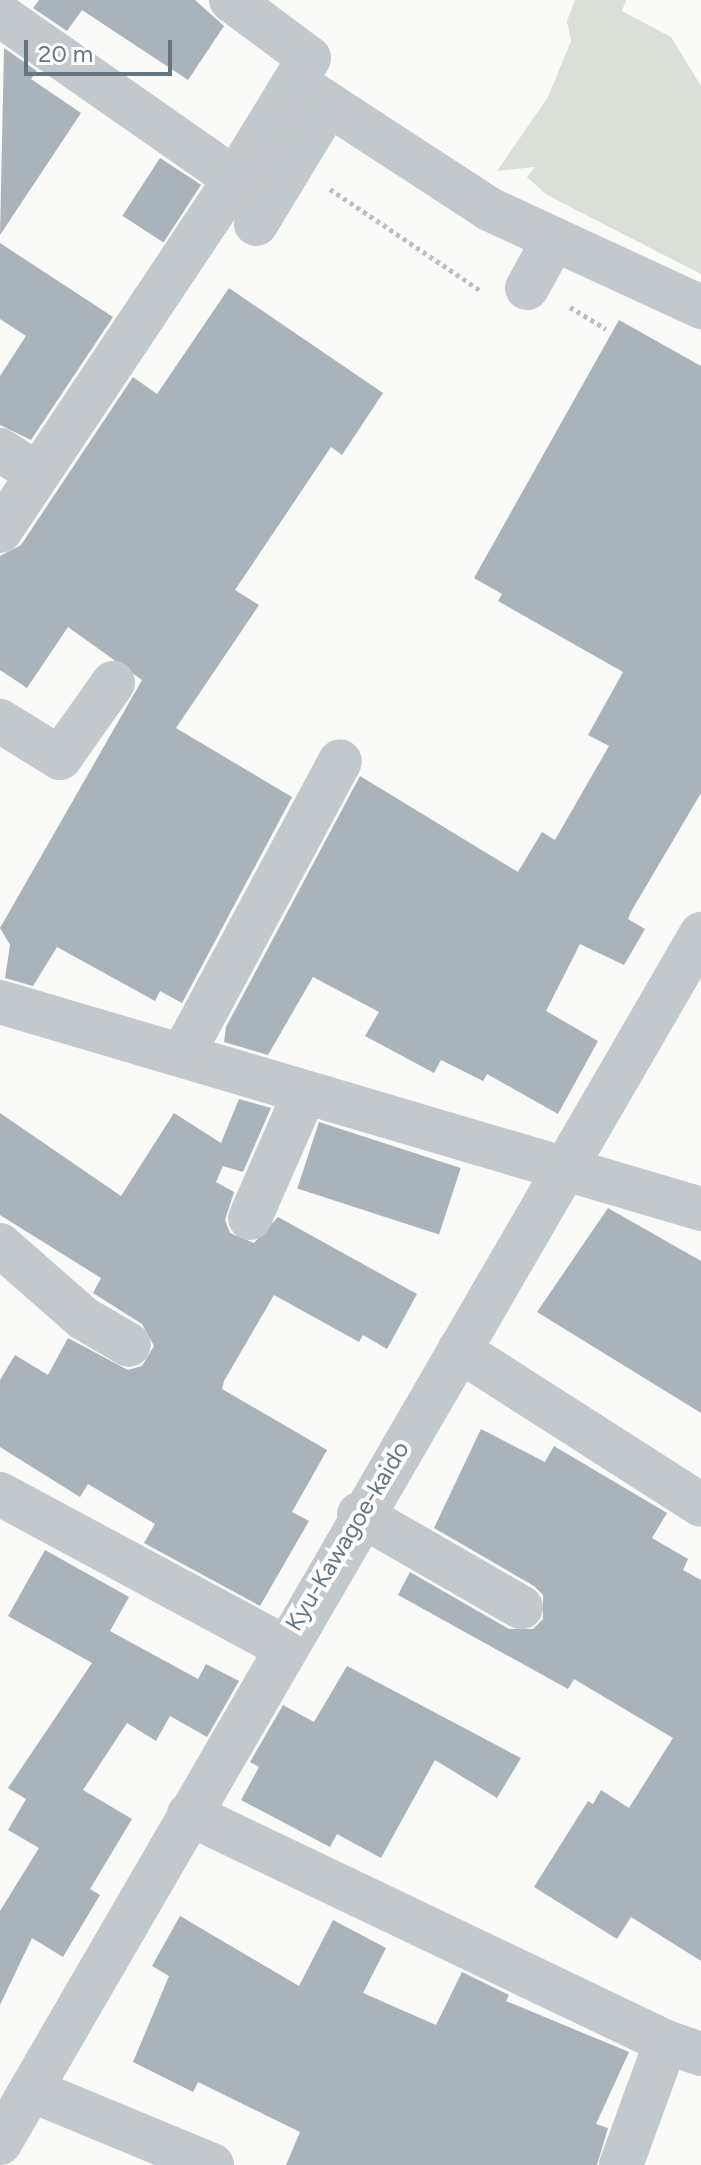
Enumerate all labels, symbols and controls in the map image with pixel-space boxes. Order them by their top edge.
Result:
scale bar [28,24,176,74]
text: 20 m [38,39,93,68]
street label: Kyu-Kawagoe-kaido [279,1436,415,1636]

